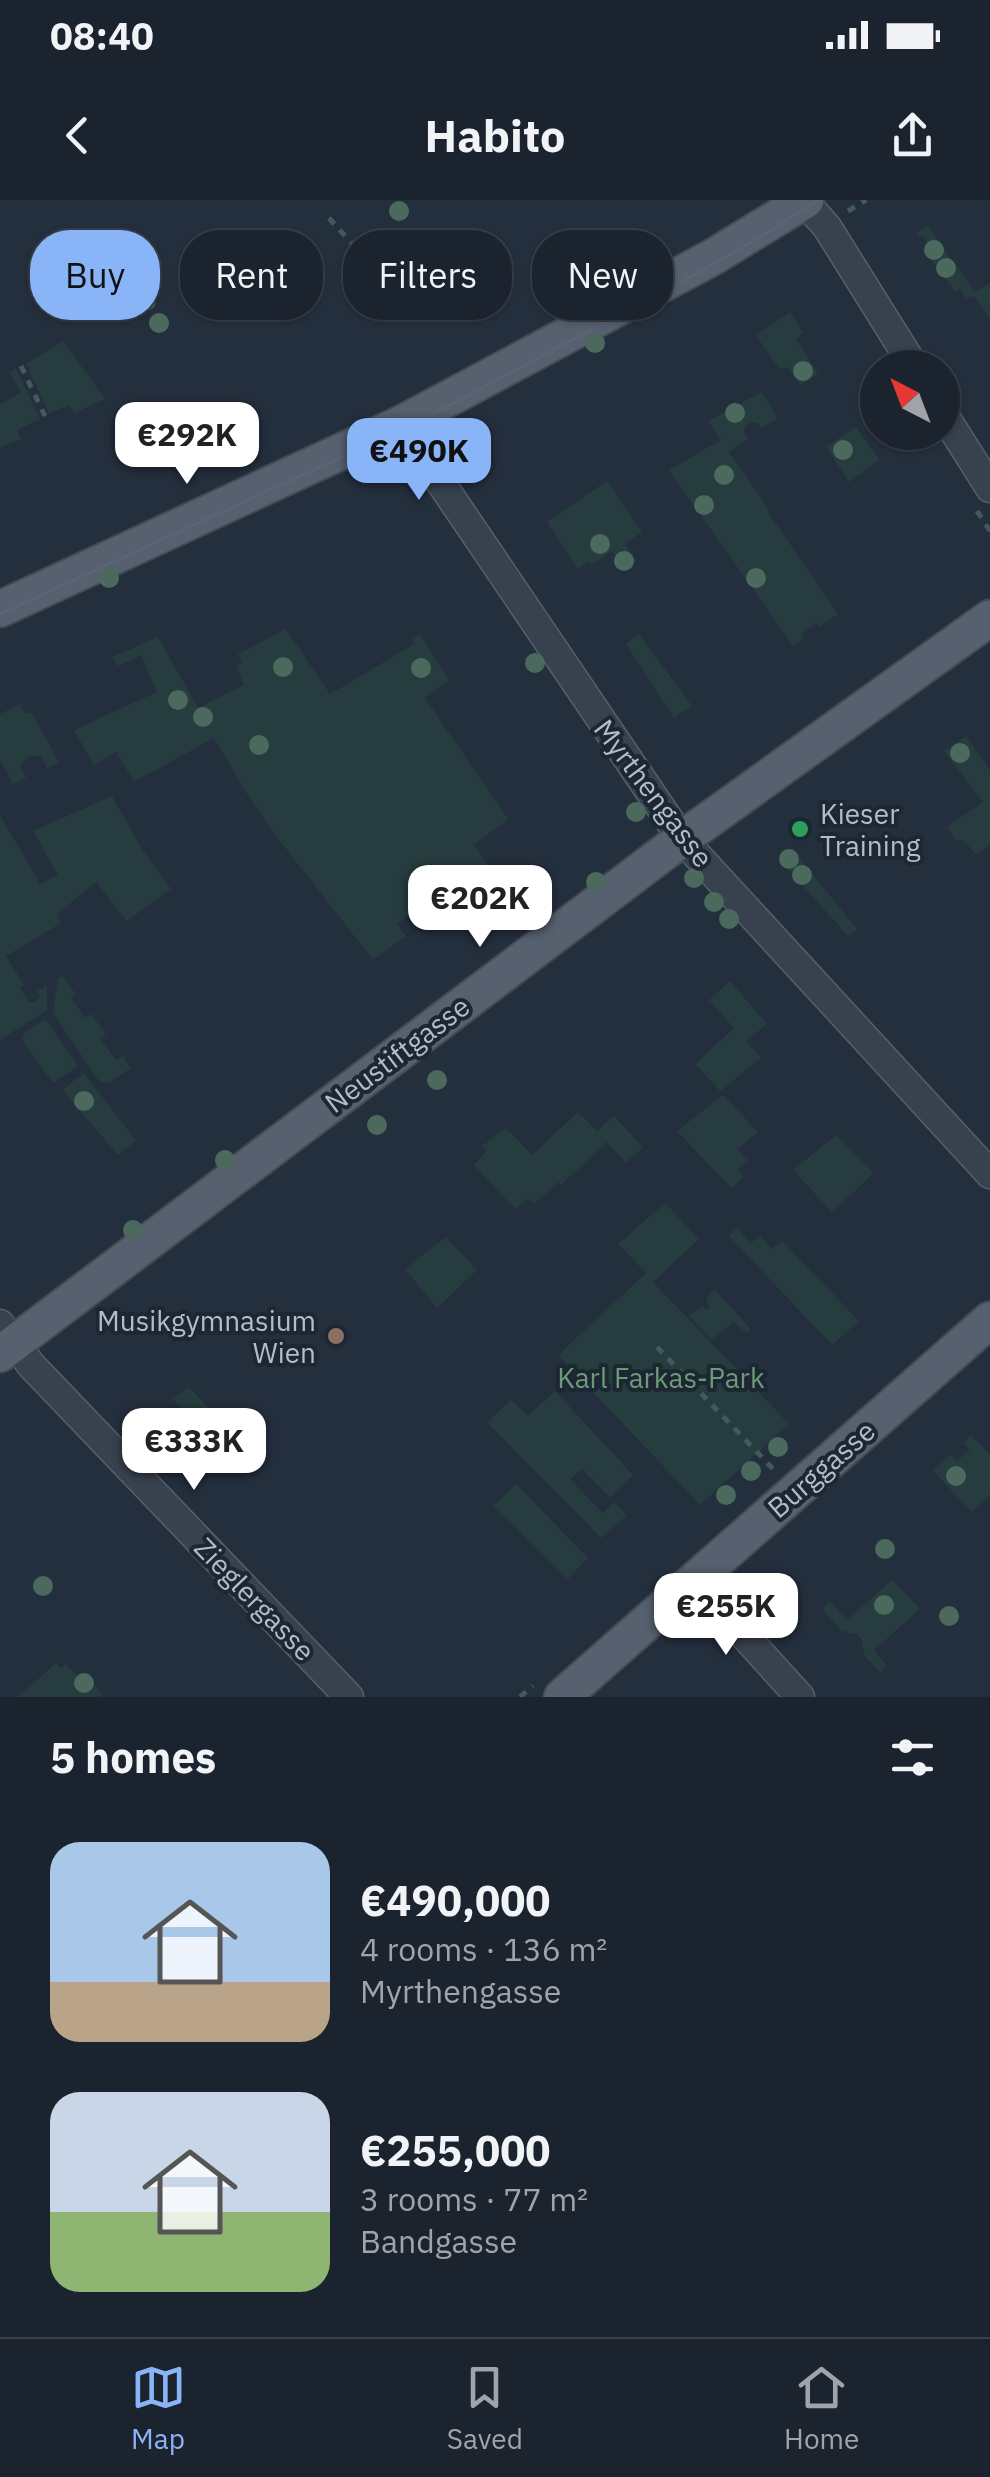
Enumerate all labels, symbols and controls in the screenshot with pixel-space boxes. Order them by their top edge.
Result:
text: 08:40 [50,11,154,60]
text: Habito [425,106,565,164]
icon: back [50,108,105,163]
icon: share [885,108,940,163]
chip: Buy [30,230,160,320]
chip: Rent [180,230,323,320]
chip: Filters [343,230,512,320]
chip: New [532,230,673,320]
north arrow [860,350,960,450]
map controls [860,350,960,450]
pin: €292K [117,402,257,487]
text: €292K [137,413,237,455]
pin: €490K [349,418,489,503]
text: €490K [369,429,469,471]
street label: Myrthengasse [586,711,722,875]
place label: Kieser Training [820,795,921,864]
marker: Kieser Training [789,818,811,840]
pin: €202K [410,865,550,950]
text: €202K [430,876,530,918]
street label: Neustiftgasse [317,987,477,1121]
place label: Musikgymnasium Wien [97,1302,316,1371]
marker: Musikgymnasium Wien [325,1325,347,1347]
park label: Karl Farkas-Park [557,1359,765,1396]
pin: €333K [124,1408,264,1493]
street label: Burggasse [760,1412,882,1526]
text: €333K [144,1419,244,1461]
street label: Zieglergasse [187,1529,323,1669]
pin: €255K [656,1573,796,1658]
text: €255K [676,1584,776,1626]
text: 5 homes [50,1730,216,1785]
icon: filters [885,1730,940,1785]
text: €490,000 [360,1873,551,1928]
icon: home [130,1882,250,2002]
text: 4 rooms · 136 m² [360,1928,607,1970]
text: Myrthengasse [360,1970,561,2012]
text: €255,000 [360,2123,551,2178]
icon: home [130,2132,250,2252]
text: 3 rooms · 77 m² [360,2178,588,2220]
text: Bandgasse [360,2220,517,2262]
tab: Map [131,2360,186,2457]
tab: Saved [447,2360,523,2457]
tab: Home [784,2360,859,2457]

